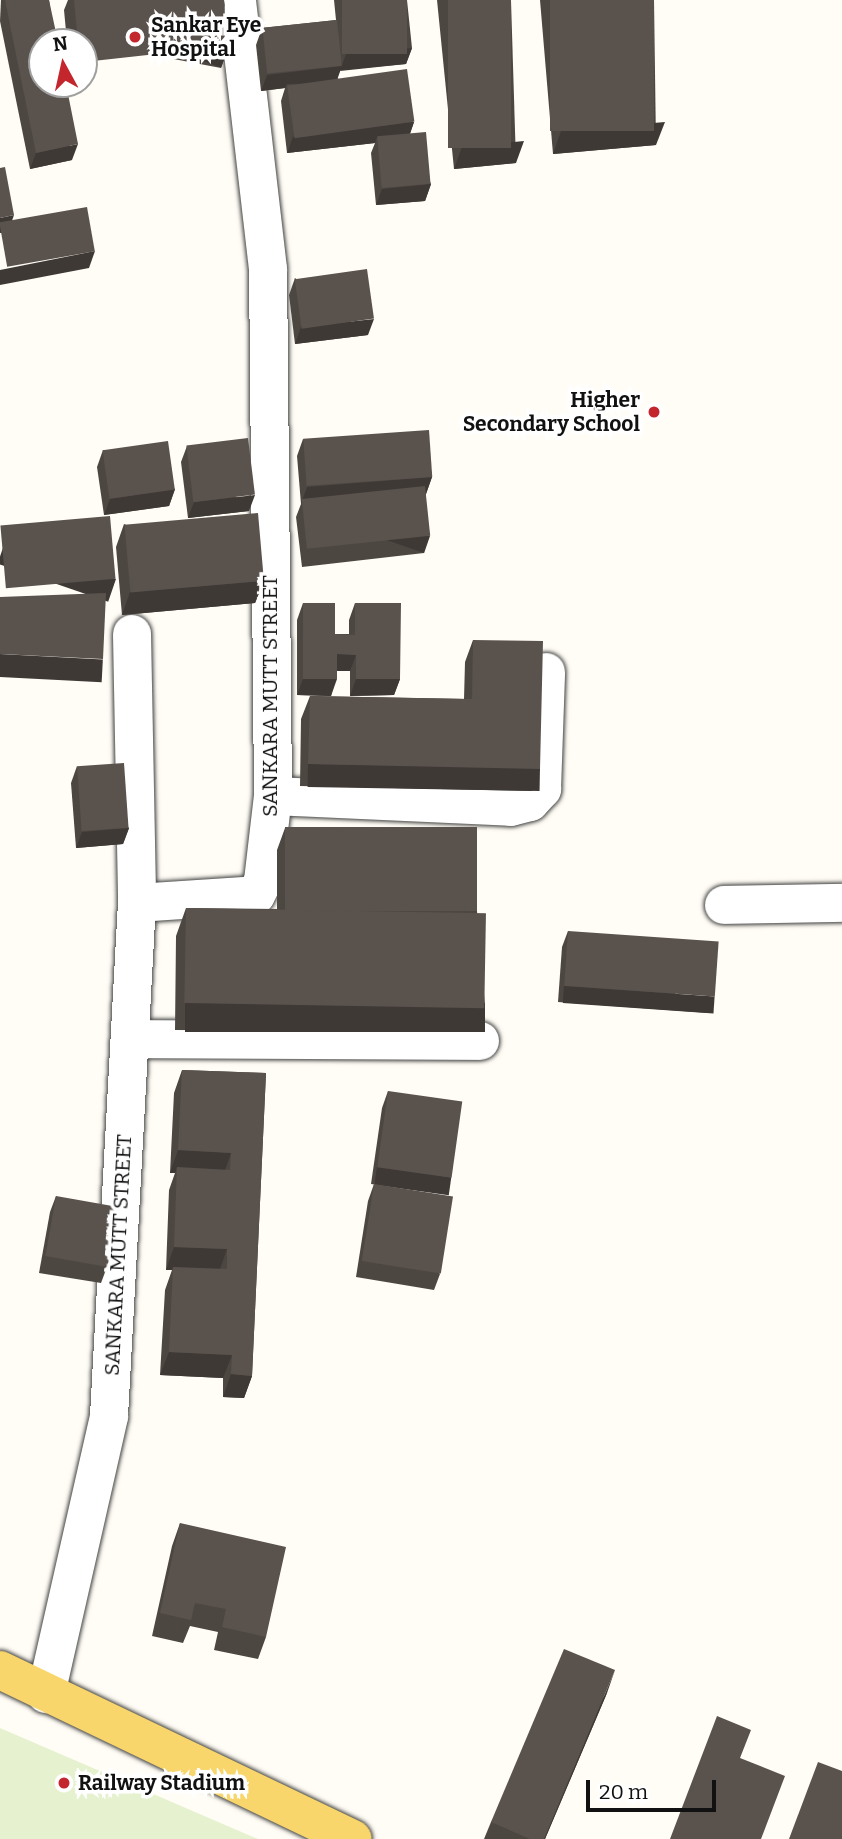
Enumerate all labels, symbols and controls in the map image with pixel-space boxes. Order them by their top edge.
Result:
place label: Sankar Eye Hospital [151,12,261,62]
marker: Sankar Eye Hospital [125,27,145,47]
north arrow [28,28,98,98]
text: N [51,31,69,56]
place label: Higher Secondary School [463,387,640,437]
marker: Higher Secondary School [646,404,662,420]
street label: SANKARA MUTT STREET [257,575,283,817]
street label: SANKARA MUTT STREET [99,1134,137,1376]
scale bar [590,1766,720,1810]
place label: Railway Stadium [78,1770,245,1796]
marker: Railway Stadium [56,1775,72,1791]
text: 20 m [599,1779,648,1805]

